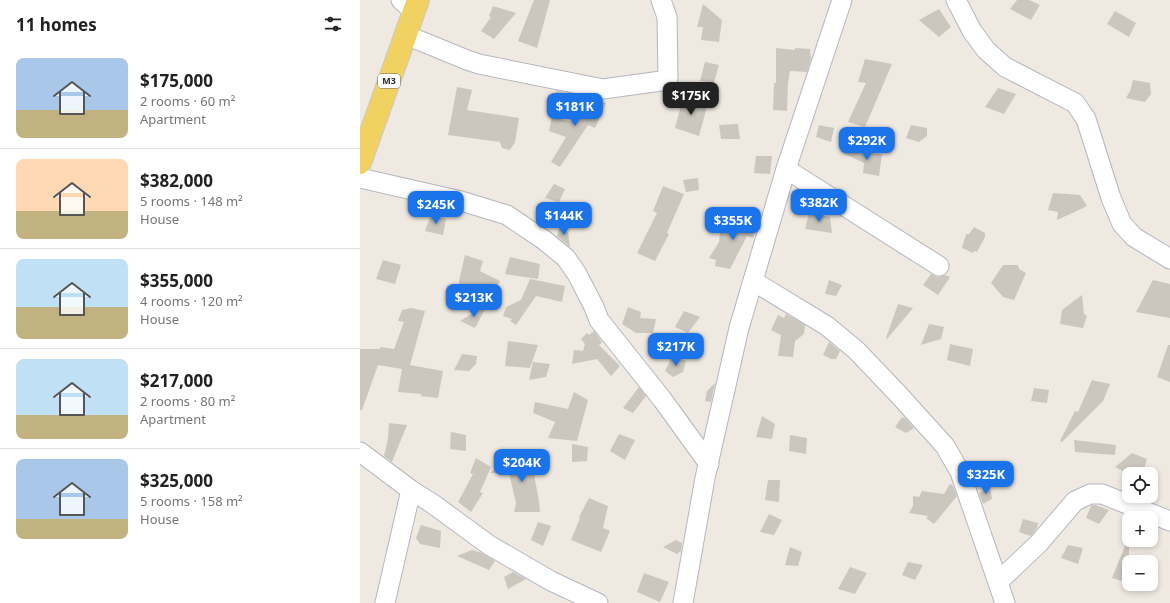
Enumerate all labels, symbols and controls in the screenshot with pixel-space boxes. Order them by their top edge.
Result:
text: 11 homes [16,13,97,36]
icon: filters [322,13,344,35]
text: $175,000 [140,69,213,92]
icon: home [48,74,96,122]
road number: M3 [378,74,400,88]
pin: $175K [663,82,719,116]
text: $175K [672,86,710,104]
text: 2 rooms · 60 m² [140,92,235,110]
pin: $181K [547,93,603,127]
text: $181K [556,97,594,115]
text: Apartment [140,110,206,128]
pin: $292K [839,127,895,161]
text: $292K [848,131,886,149]
text: $382,000 [140,169,213,192]
icon: home [48,175,96,223]
pin: $382K [791,189,847,223]
pin: $245K [408,191,464,225]
text: 5 rooms · 148 m² [140,192,243,210]
text: $382K [800,193,838,211]
text: $245K [417,195,455,213]
pin: $144K [536,202,592,236]
text: $144K [545,206,583,224]
pin: $355K [705,207,761,241]
text: House [140,210,179,228]
text: $355K [714,211,752,229]
text: $355,000 [140,269,213,292]
icon: home [48,275,96,323]
pin: $213K [446,284,502,318]
text: $213K [455,288,493,306]
text: 4 rooms · 120 m² [140,292,243,310]
text: House [140,310,179,328]
pin: $217K [648,333,704,367]
text: $217K [657,337,695,355]
text: $217,000 [140,369,213,392]
icon: home [48,375,96,423]
text: 2 rooms · 80 m² [140,392,235,410]
text: Apartment [140,410,206,428]
pin: $204K [494,449,550,483]
text: $204K [503,453,541,471]
pin: $325K [958,461,1014,495]
text: $325K [967,465,1005,483]
map controls [1122,467,1158,591]
button: locate [1122,467,1158,503]
text: $325,000 [140,469,213,492]
icon: home [48,475,96,523]
text: 5 rooms · 158 m² [140,492,243,510]
text: House [140,510,179,528]
button: + [1122,511,1158,547]
button: − [1122,555,1158,591]

